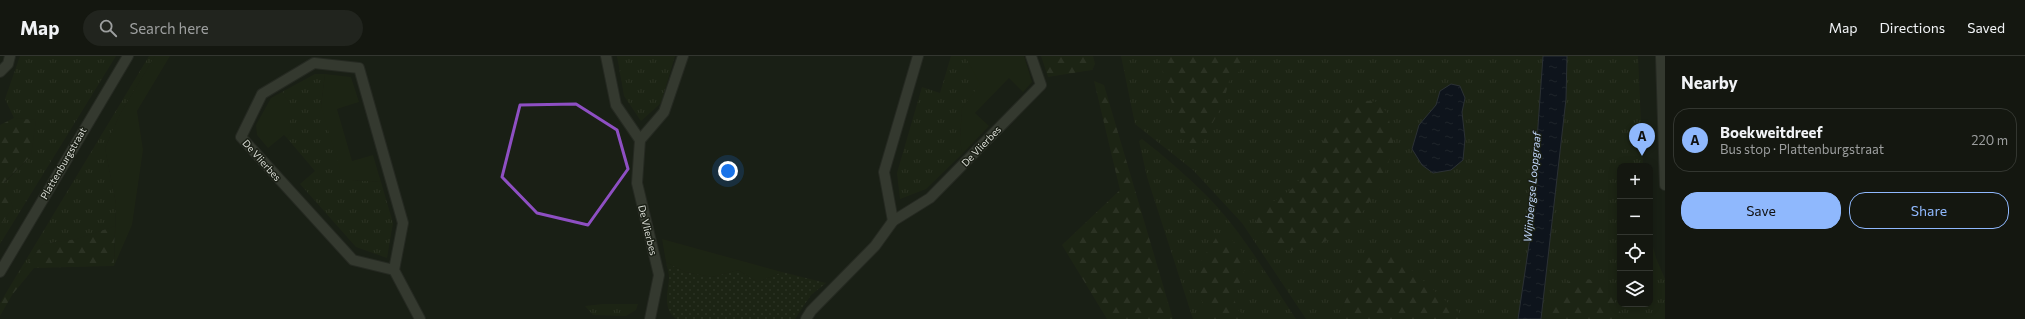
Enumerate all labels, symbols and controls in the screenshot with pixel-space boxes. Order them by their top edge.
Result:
search box [83,10,363,46]
text: Map [20,16,59,39]
icon: search [97,17,119,39]
text: Search here [129,19,209,37]
text: Map [1829,19,1858,36]
text: Directions [1880,19,1945,36]
text: Saved [1967,19,2005,36]
text: Nearby [1681,72,1738,93]
street label: De Vlierbes [959,123,1004,169]
pin: A [1629,123,1655,156]
text: Boekweitdreef [1720,123,1823,141]
street label: Plattenburgstraat [38,125,88,201]
water label: Wijnbergse Loopgraaf [1520,130,1543,243]
text: A [1690,132,1700,148]
text: 220 m [1971,132,2008,148]
street label: De Vlierbes [240,137,284,183]
text: Bus stop · Plattenburgstraat [1720,141,1884,157]
your location [718,161,738,181]
map controls [1617,163,1653,307]
button: + [1617,163,1653,199]
button: Save [1681,192,1841,229]
button: Share [1849,192,2009,229]
button: − [1617,199,1653,235]
street label: De Vlierbes [636,204,660,257]
button: locate [1617,235,1653,271]
button: layers [1617,271,1653,307]

